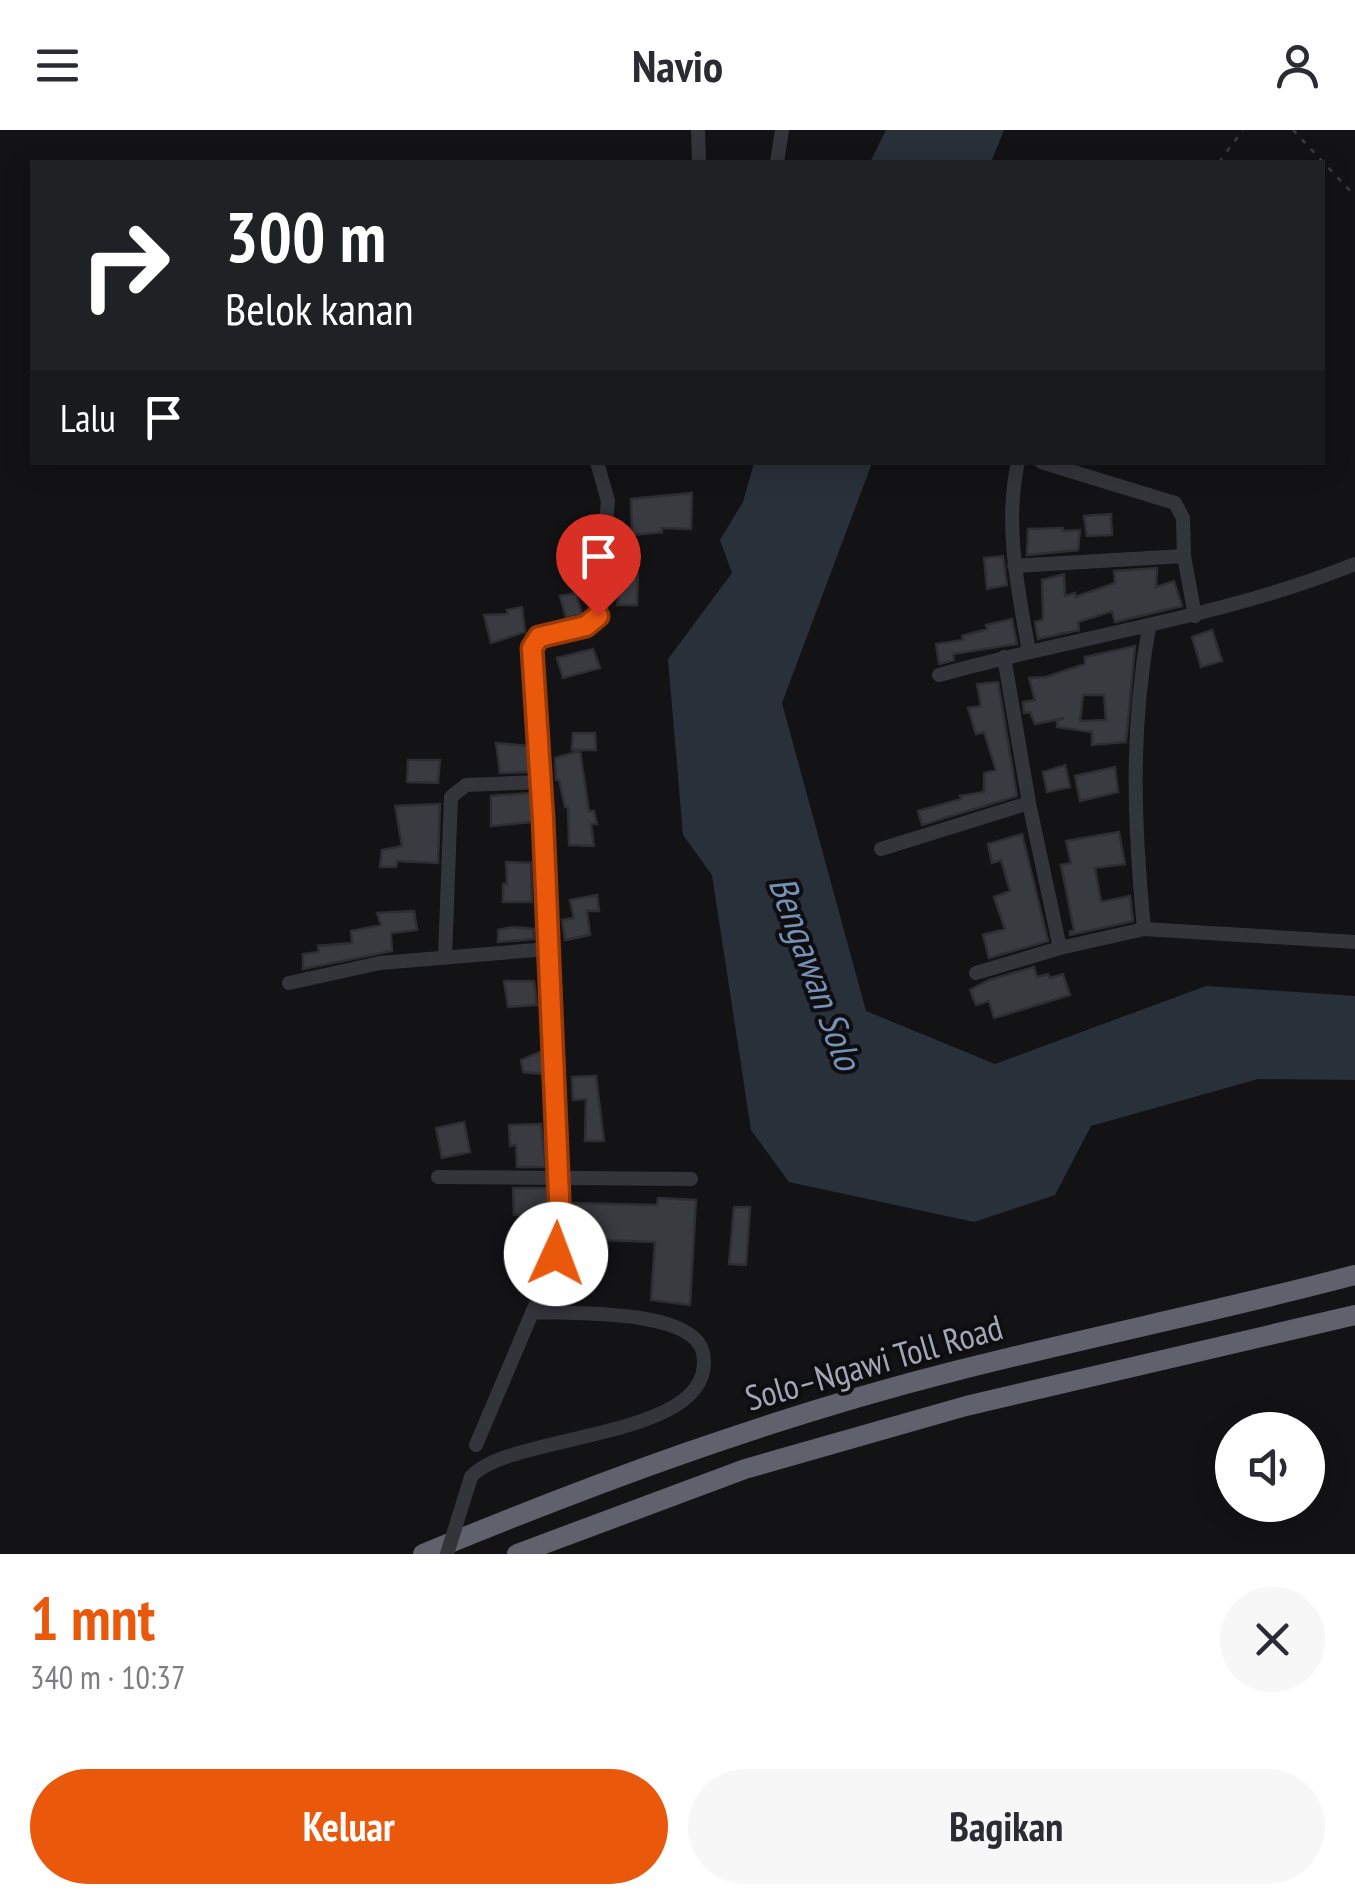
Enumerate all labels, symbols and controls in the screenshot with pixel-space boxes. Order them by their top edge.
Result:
text: Navio [632,36,723,94]
icon: menu [30,38,85,93]
icon: person [1270,38,1325,93]
text: 300 m [225,191,386,281]
icon: right [60,200,190,330]
text: Belok kanan [225,279,414,337]
icon: arrive [136,390,191,445]
text: Lalu [60,393,116,442]
pin [556,514,641,617]
icon: arrive [571,529,626,584]
water label: Bengawan Solo [759,869,875,1078]
position arrow [504,1202,608,1306]
street label: Solo–Ngawi Toll Road [740,1303,1008,1421]
map controls [1215,1412,1325,1522]
button: sound [1215,1412,1325,1522]
text: 1 mnt [30,1579,155,1657]
button: close [1220,1587,1325,1692]
text: 340 m · 10:37 [30,1656,185,1698]
button: Keluar [30,1769,668,1884]
button: Bagikan [688,1769,1325,1884]

